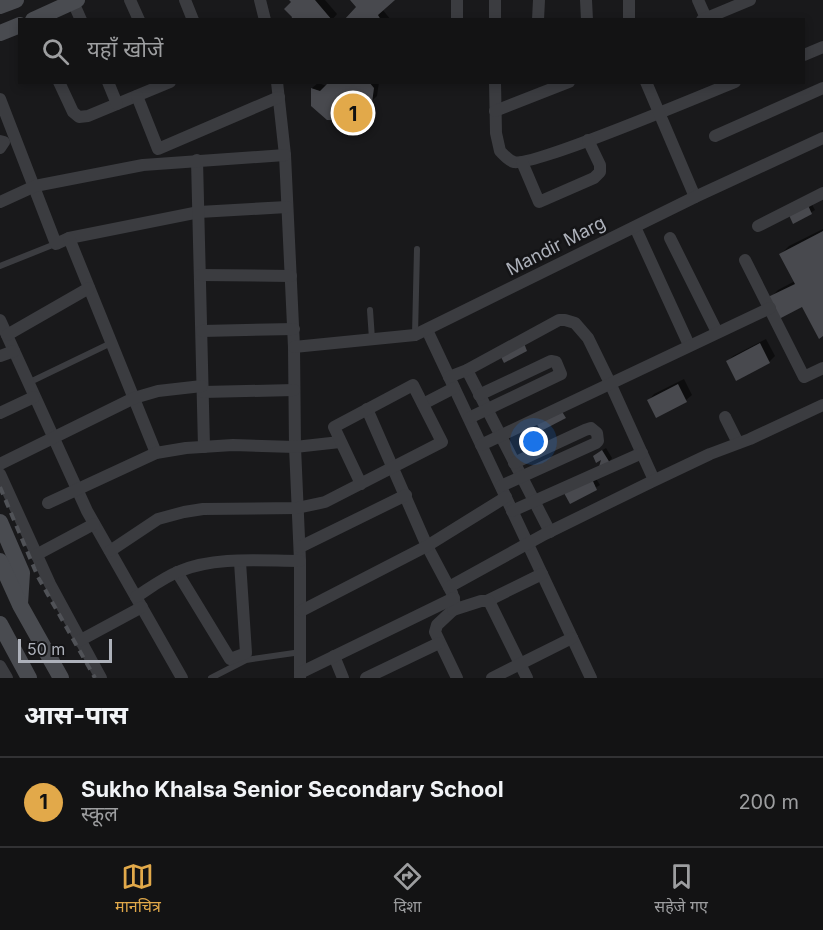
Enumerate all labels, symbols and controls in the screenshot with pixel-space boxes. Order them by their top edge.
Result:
search box [18,18,805,84]
icon: search [39,35,72,68]
text: यहाँ खोजें [87,36,163,62]
pin: 1 [334,90,372,136]
street label: Mandir Marg [503,212,609,279]
your location [519,427,548,456]
scale bar [18,636,112,664]
text: 50 m [27,639,65,659]
text: आस-पास [24,699,128,730]
text: Sukho Khalsa Senior Secondary School [81,776,504,802]
text: 1 [39,790,48,814]
text: 200 m [738,790,799,814]
text: स्कूल [81,802,118,826]
tab: मानचित्र [115,860,161,919]
tab: दिशा [391,860,424,919]
tab: सहेजे गए [654,860,708,919]

